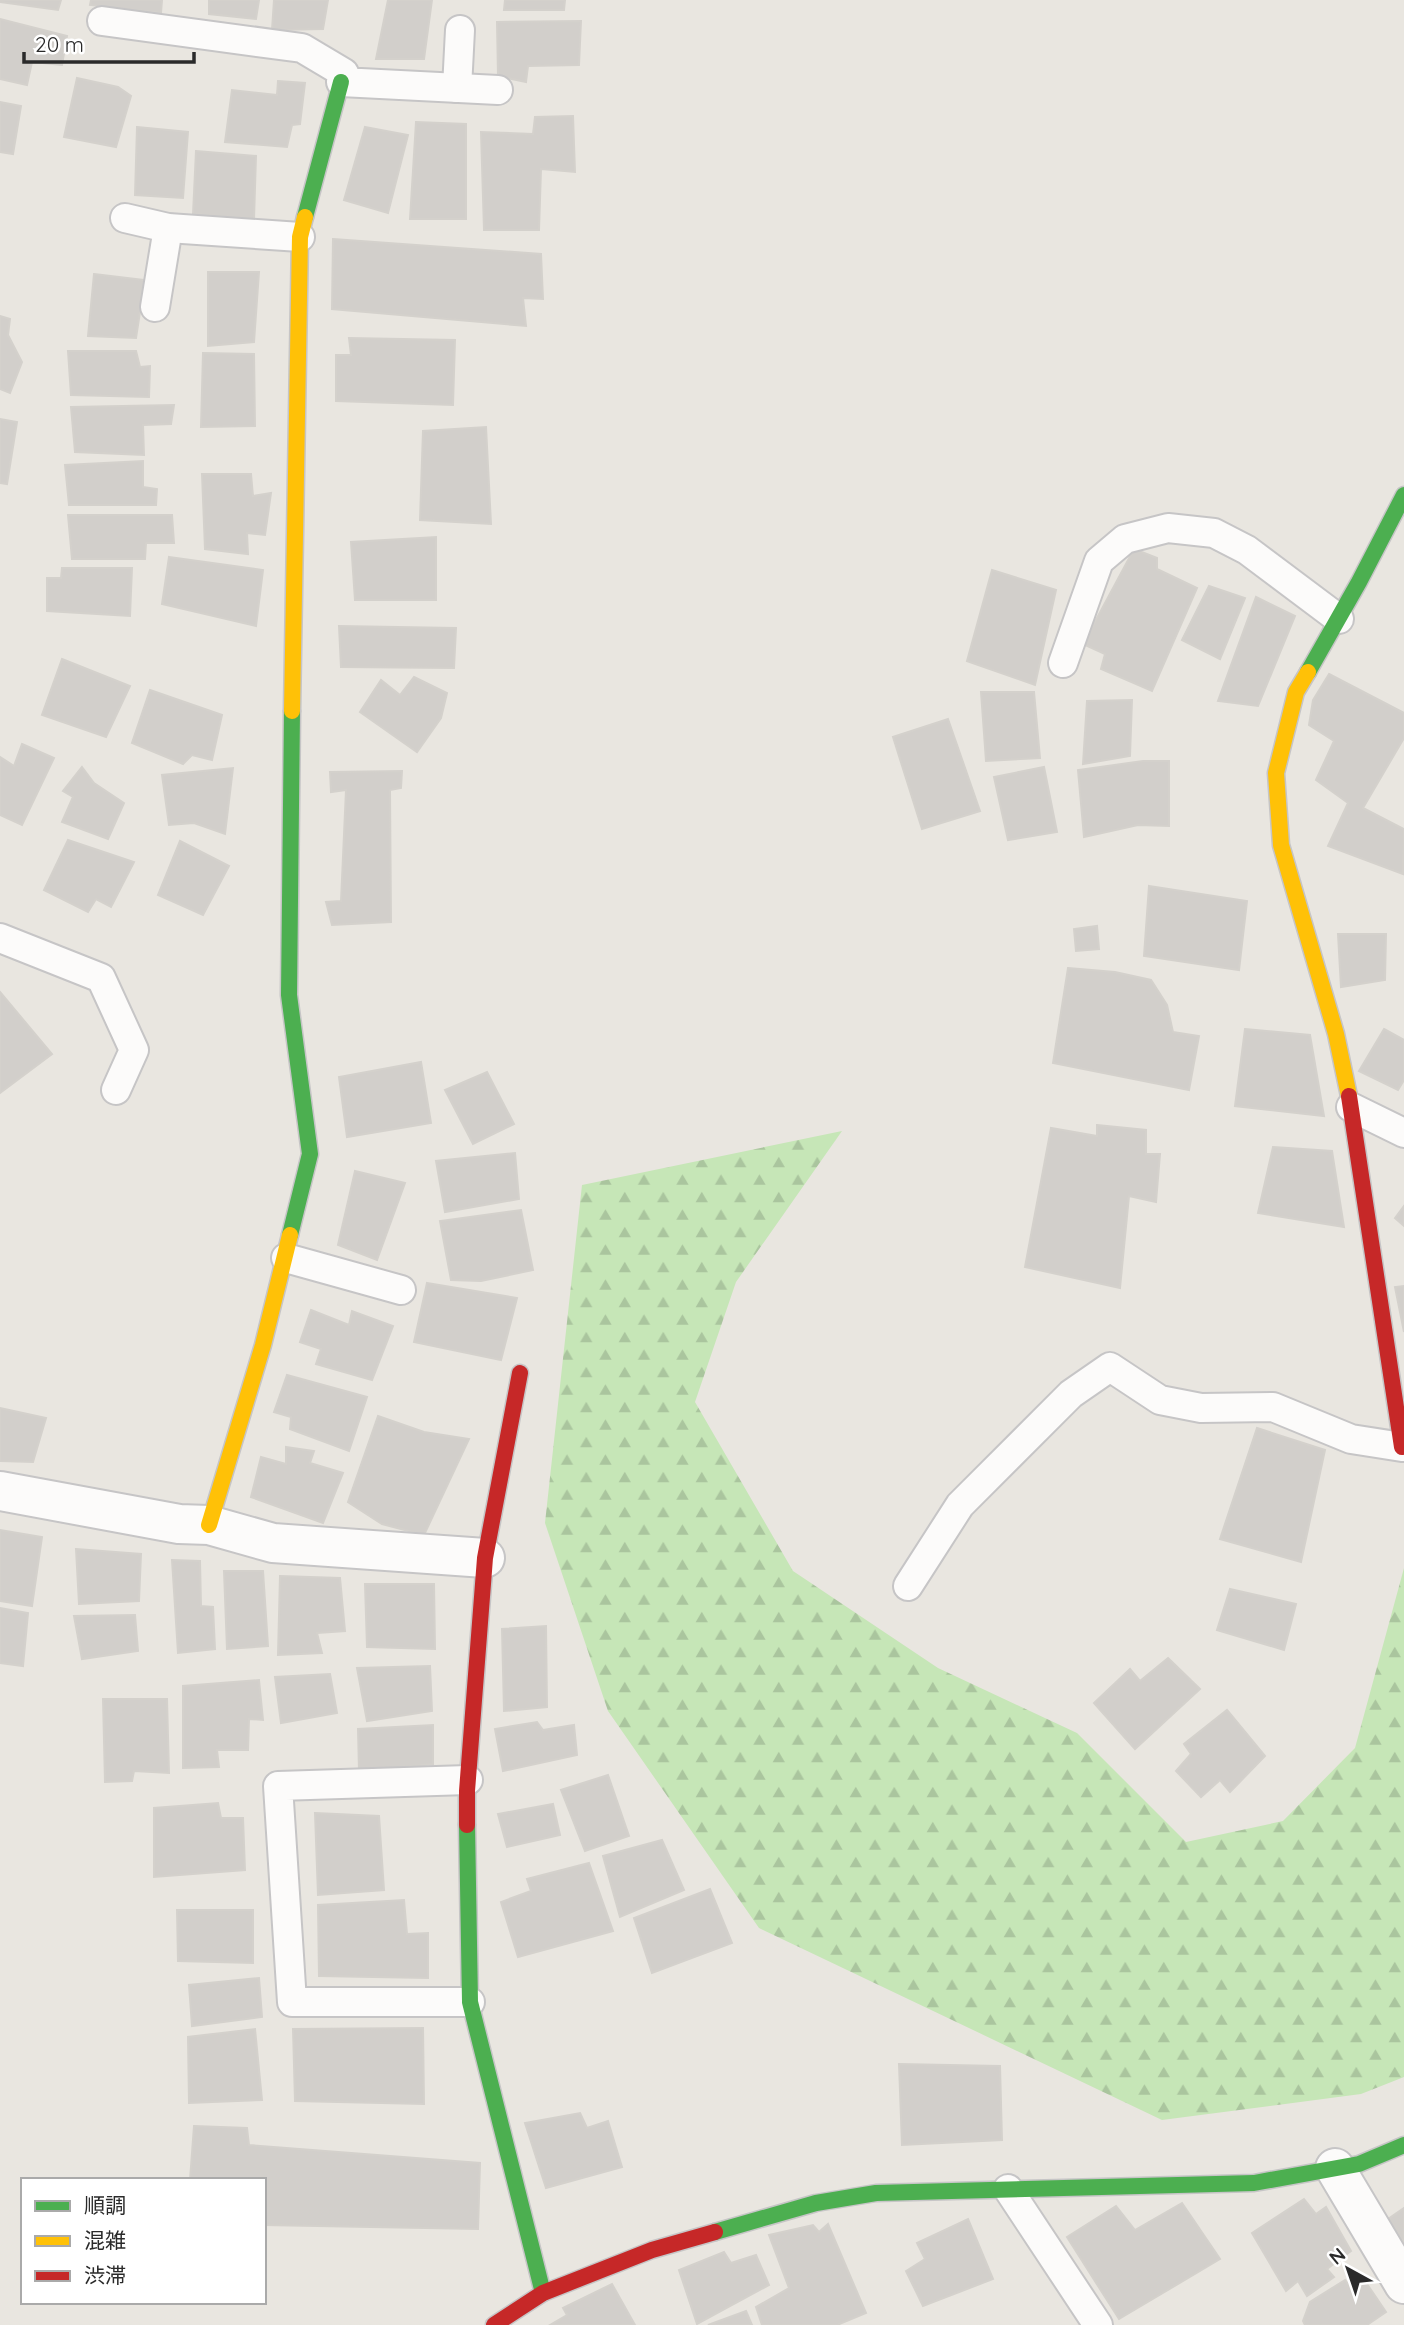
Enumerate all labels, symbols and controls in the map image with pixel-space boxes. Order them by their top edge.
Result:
scale bar [24,21,194,65]
text: 20 m [35,31,84,57]
legend [21,2178,266,2304]
text: 順調 [84,2192,126,2218]
text: 混雑 [84,2227,126,2253]
north arrow [1313,2234,1383,2304]
text: N [1324,2242,1350,2270]
text: 渋滞 [84,2262,126,2288]

